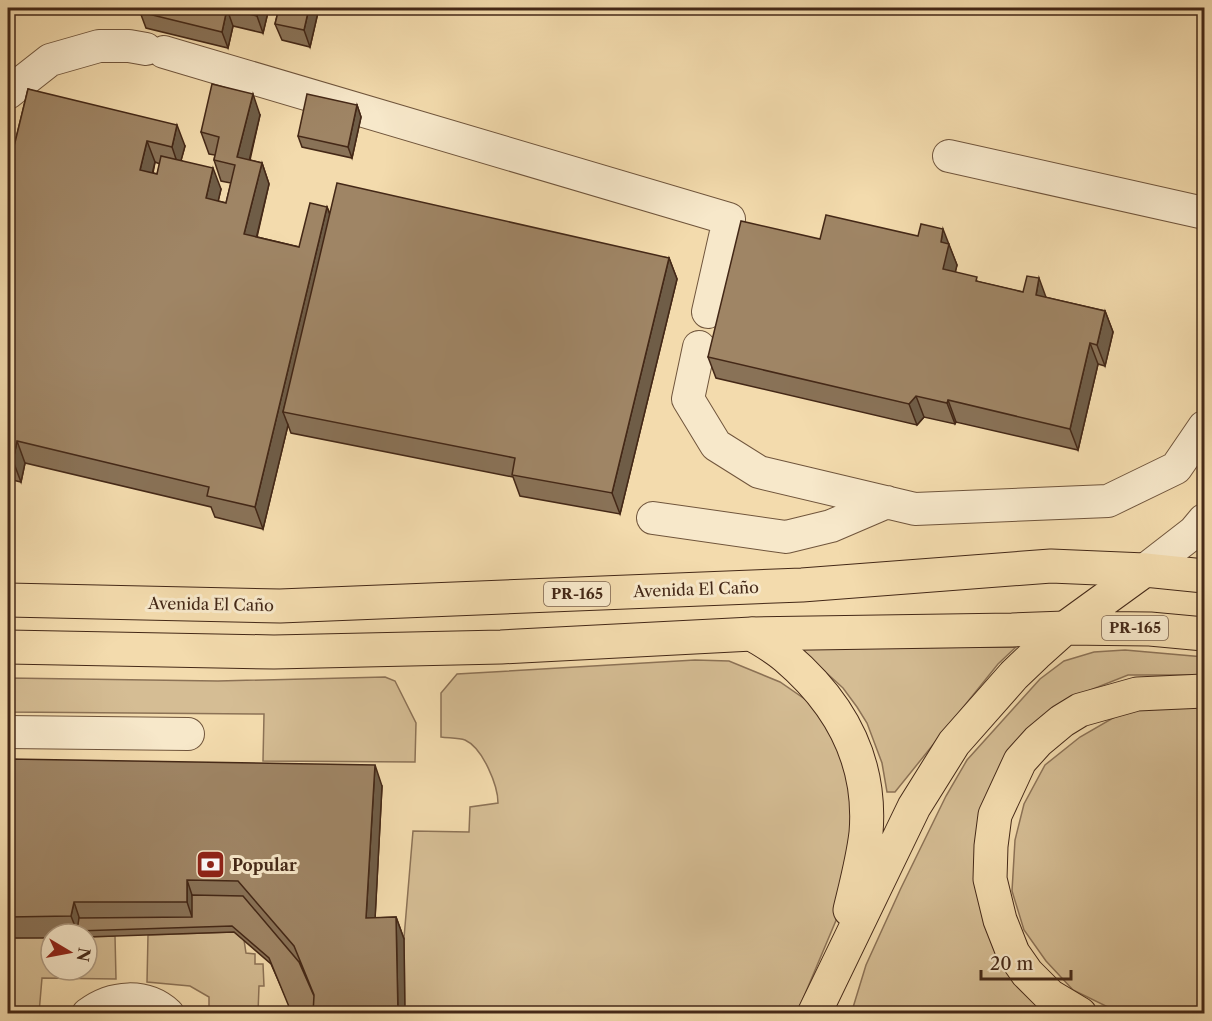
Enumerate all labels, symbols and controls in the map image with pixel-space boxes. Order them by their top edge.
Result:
street label: Avenida El Caño [632,577,759,601]
road number: PR-165 [544,582,610,606]
street label: Avenida El Caño [147,593,274,615]
road number: PR-165 [1102,616,1168,640]
bank icon: Popular [195,849,227,881]
place label: Popular [232,855,297,875]
north arrow [39,922,99,982]
scale bar [981,943,1071,981]
text: N [73,946,95,963]
text: 20 m [990,953,1034,975]

